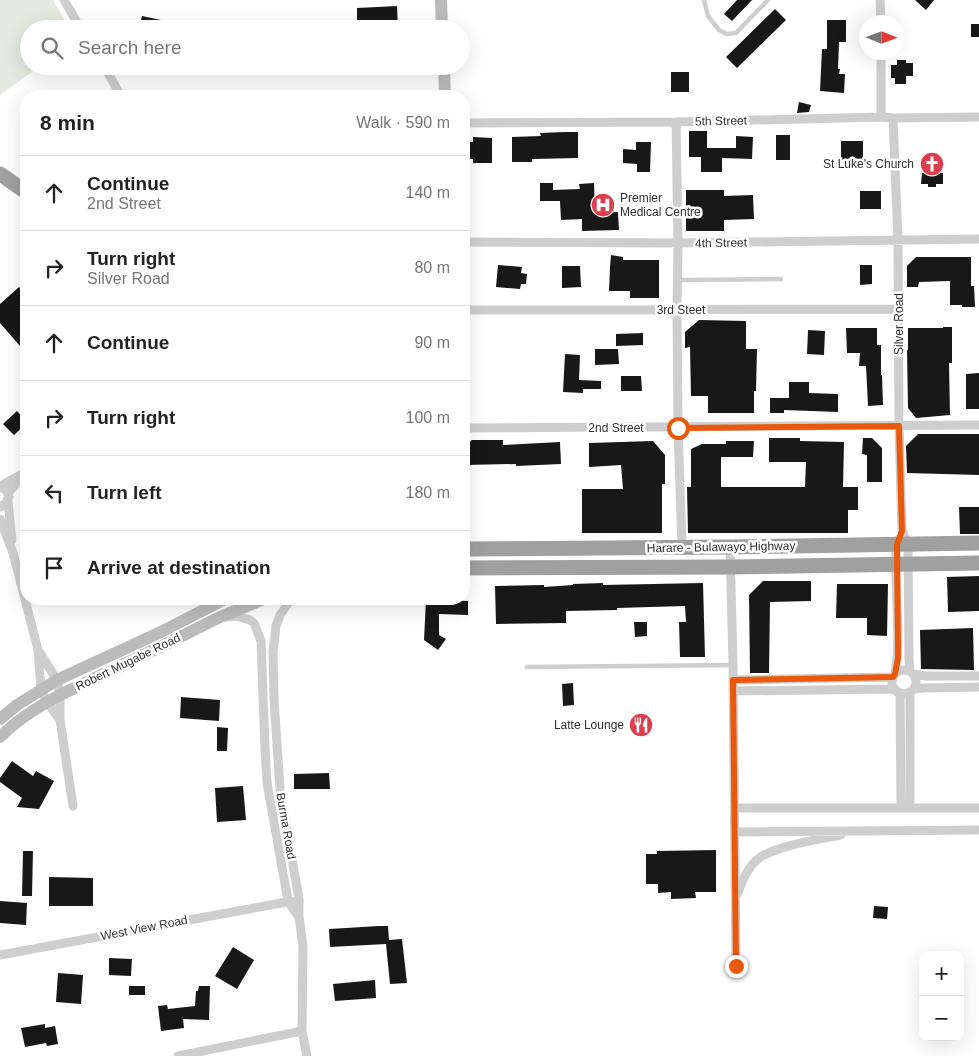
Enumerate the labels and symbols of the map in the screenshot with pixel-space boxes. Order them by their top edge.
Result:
north arrow [859,15,904,60]
street label: 5th Street [695,114,748,128]
church icon: St Luke's Church [919,151,945,177]
place label: St Luke's Church [823,157,914,171]
place label: Premier Medical Centre [620,191,701,219]
hospital icon: Premier Medical Centre [590,192,616,218]
street label: 4th Street [695,236,748,250]
street label: Silver Road [892,293,906,355]
street label: 3rd Steet [657,303,706,317]
route start [667,417,690,440]
street label: 2nd Street [588,421,644,435]
street label: Harare - Bulawayo Highway [647,539,795,555]
street label: Robert Mugabe Road [73,631,183,693]
restaurant icon: Latte Lounge [628,712,654,738]
place label: Latte Lounge [554,718,624,732]
street label: Burma Road [273,792,299,860]
street label: West View Road [99,913,189,943]
route end [725,955,748,978]

